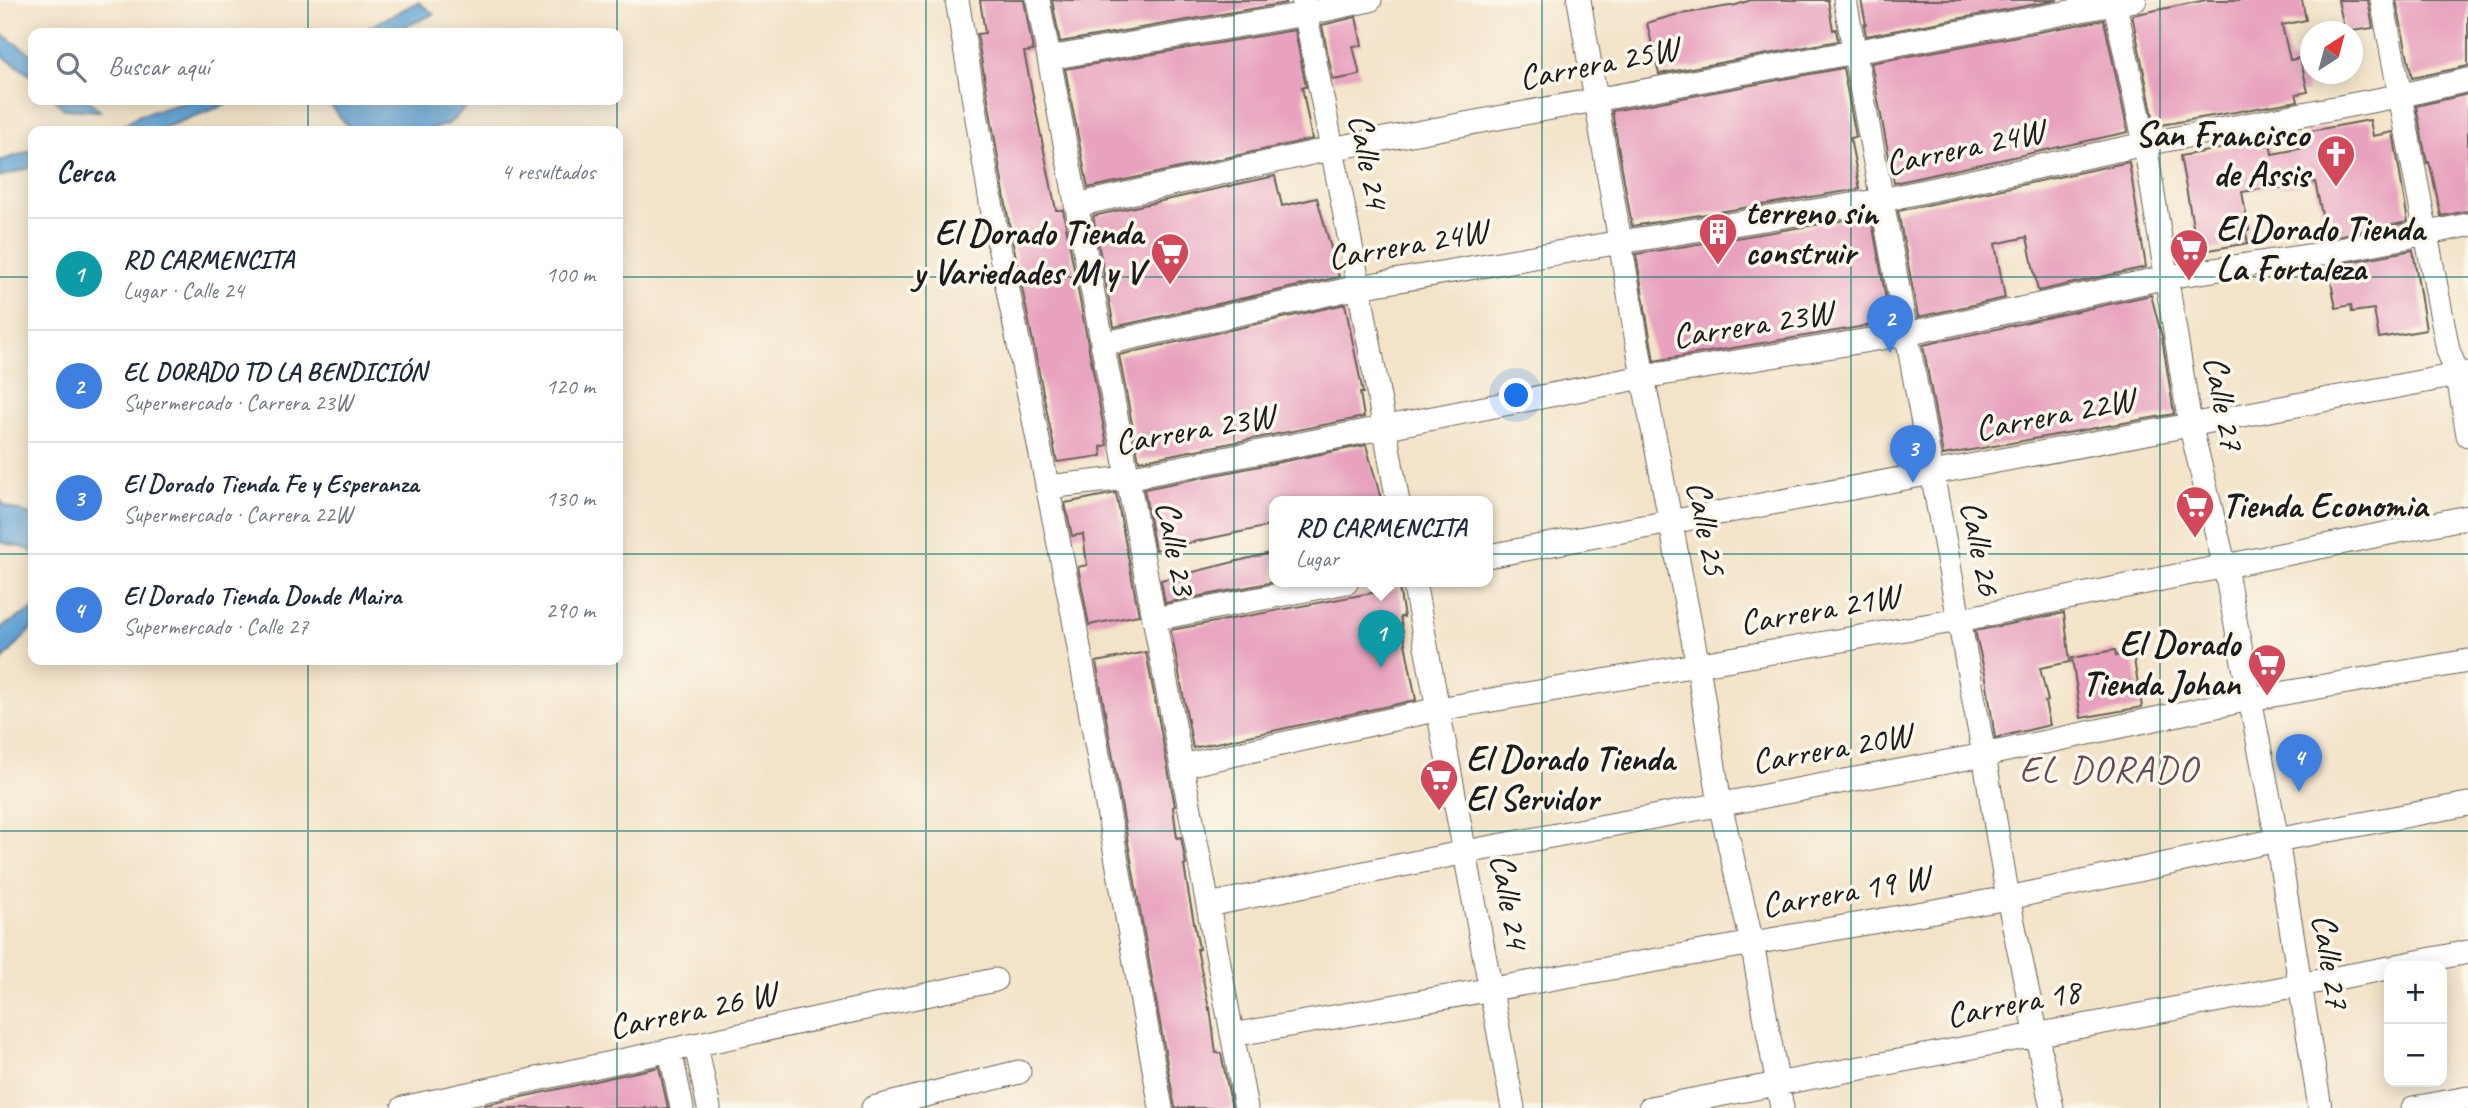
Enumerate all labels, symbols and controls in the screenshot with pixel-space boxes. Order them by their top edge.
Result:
north arrow [2300,21,2363,84]
street label: Carrera 25W [1515,24,1687,100]
search box [28,28,623,105]
icon: search [52,48,90,86]
text: Buscar aquí [108,50,210,83]
street label: Carrera 24W [1881,107,2053,186]
street label: Calle 24 [1338,110,1401,215]
place label: San Francisco de Assis [2135,112,2313,197]
church icon: San Francisco de Assis [2315,133,2357,188]
text: Cerca [56,153,114,191]
text: 4 resultados [501,157,595,186]
place label: terreno sin construir [1745,190,1879,275]
place label: El Dorado Tienda La Fortaleza [2216,206,2428,291]
street label: Carrera 24W [1324,207,1496,280]
place label: El Dorado Tienda y Variedades M y V [910,210,1151,295]
building icon: terreno sin construir [1697,211,1739,266]
supermarket icon: El Dorado Tienda La Fortaleza [2168,227,2210,282]
supermarket icon: El Dorado Tienda y Variedades M y V [1149,231,1191,286]
text: RD CARMENCITA [123,243,294,276]
text: 1 [74,260,84,289]
text: 100 m [546,260,595,289]
text: Lugar · Calle 24 [123,276,244,305]
street label: Carrera 23W [1669,288,1841,359]
pin: 2 [1867,295,1913,353]
street label: Calle 27 [2193,352,2256,456]
text: EL DORADO TD LA BENDICIÓN [123,355,426,388]
text: 2 [74,372,84,401]
text: 120 m [546,372,595,401]
street label: Carrera 22W [1971,375,2143,451]
your location [1499,378,1533,412]
text: Supermercado · Carrera 23W [123,388,352,417]
street label: Carrera 23W [1111,392,1283,465]
pin: 3 [1890,425,1936,483]
text: El Dorado Tienda Fe y Esperanza [123,467,419,500]
street label: Calle 25 [1676,477,1739,581]
place label: Tienda Economia [2222,483,2431,528]
text: 3 [74,484,84,513]
text: 130 m [546,484,595,513]
supermarket icon: Tienda Economia [2174,484,2216,539]
popup [1269,496,1493,587]
street label: Calle 23 [1145,497,1208,601]
street label: Calle 26 [1950,497,2012,600]
text: Supermercado · Carrera 22W [123,500,352,529]
text: RD CARMENCITA [1296,511,1466,544]
text: Lugar [1296,544,1339,573]
street label: Carrera 21W [1736,572,1908,645]
text: El Dorado Tienda Donde Maira [123,579,401,612]
text: 4 [74,596,84,625]
text: 290 m [546,596,595,625]
pin: 1 [1358,610,1404,668]
text: Supermercado · Calle 27 [123,612,308,641]
place label: El Dorado Tienda Johan [2082,621,2242,706]
supermarket icon: El Dorado Tienda Johan [2246,642,2288,697]
street label: Carrera 20W [1748,711,1920,784]
pin: 4 [2276,734,2322,792]
place label: El Dorado Tienda El Servidor [1466,736,1678,821]
district label: EL DORADO [2019,745,2200,792]
supermarket icon: El Dorado Tienda El Servidor [1418,757,1460,812]
street label: Calle 24 [1480,850,1541,955]
street label: Carrera 19 W [1758,853,1938,928]
street label: Calle 27 [2301,911,2361,1014]
map controls [2384,961,2447,1087]
button: + [2384,961,2447,1024]
street label: Carrera 18 [1942,967,2087,1038]
street label: Carrera 26 W [605,969,785,1050]
button: − [2384,1024,2447,1087]

